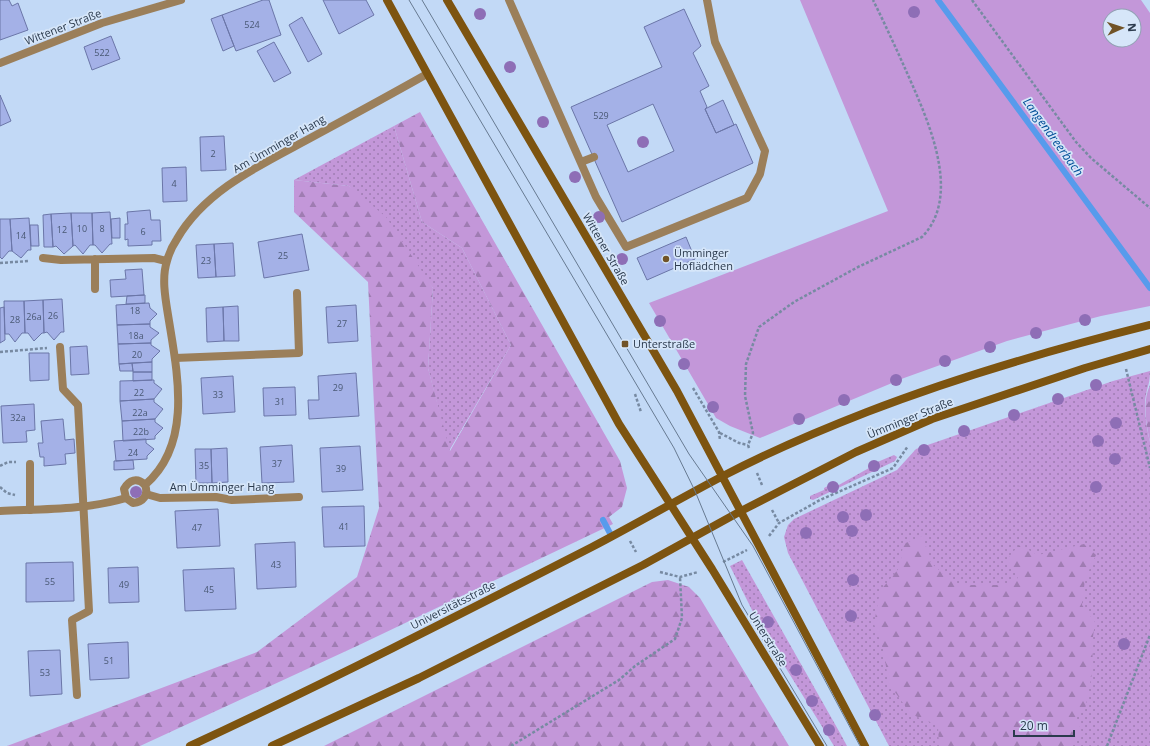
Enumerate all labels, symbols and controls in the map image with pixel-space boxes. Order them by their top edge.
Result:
street label: Wittener Straße [22,5,103,48]
north arrow [1102,8,1142,48]
house number: 524 [244,18,260,31]
text: N [1125,23,1140,32]
house number: 522 [94,46,110,59]
water label: Langendreerbach [1019,94,1088,179]
house number: 529 [593,109,609,122]
street label: Am Ümminger Hang [230,111,328,176]
house number: 2 [210,147,216,160]
house number: 4 [171,177,177,190]
street label: Wittener Straße [580,210,633,287]
house number: 10 [77,222,87,235]
house number: 8 [99,222,105,235]
house number: 12 [57,223,67,236]
house number: 6 [140,225,146,238]
house number: 14 [16,229,26,242]
place label: Ümminger Hoflädchen [674,245,733,273]
house number: 25 [278,249,288,262]
house number: 23 [201,254,211,267]
marker: Ümminger Hoflädchen [661,254,671,264]
house number: 18 [130,304,140,317]
house number: 26 [48,309,58,322]
house number: 26a [26,310,42,323]
house number: 28 [10,313,20,326]
house number: 27 [337,317,347,330]
house number: 18a [128,329,144,342]
place label: Unterstraße [633,336,695,351]
marker: Unterstraße [620,339,630,349]
house number: 20 [132,348,142,361]
house number: 29 [333,381,343,394]
house number: 22 [134,386,144,399]
house number: 33 [213,388,223,401]
street label: Ümminger Straße [865,394,955,442]
house number: 31 [275,395,285,408]
house number: 22a [132,406,148,419]
house number: 32a [10,411,26,424]
house number: 22b [133,425,149,438]
house number: 24 [128,446,138,459]
house number: 37 [272,457,282,470]
house number: 35 [199,459,209,472]
house number: 39 [336,462,346,475]
street label: Am Ümminger Hang [170,479,274,494]
house number: 41 [339,520,349,533]
house number: 47 [192,521,202,534]
house number: 43 [271,558,281,571]
house number: 55 [45,575,55,588]
street label: Universitätsstraße [408,577,498,633]
house number: 49 [119,578,129,591]
house number: 45 [204,583,214,596]
street label: Unterstraße [746,608,791,669]
house number: 51 [104,654,114,667]
house number: 53 [40,666,50,679]
scale bar [1014,712,1074,738]
text: 20 m [1020,717,1048,734]

